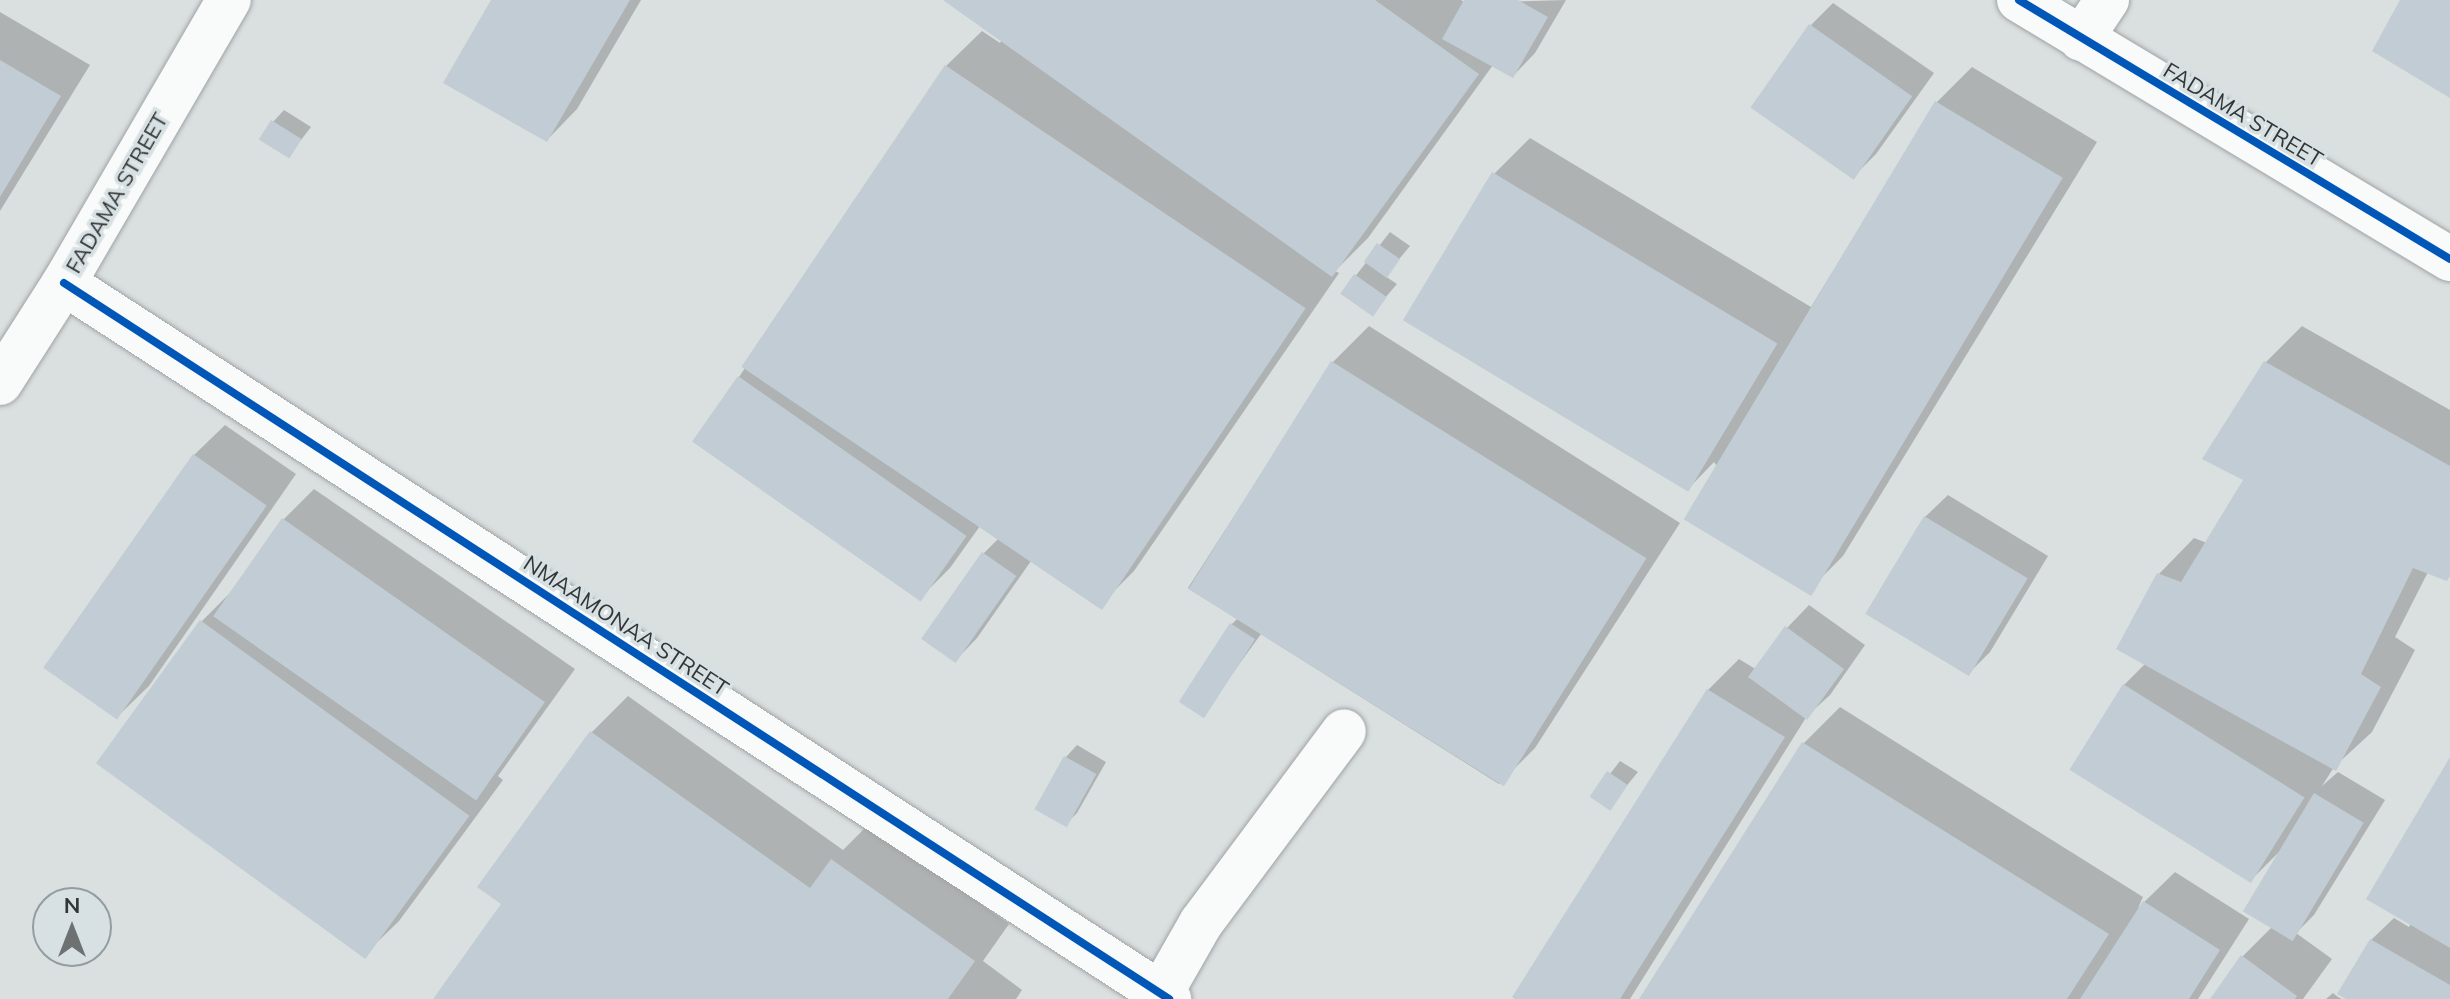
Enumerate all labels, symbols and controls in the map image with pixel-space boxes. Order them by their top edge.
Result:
street label: FADAMA STREET [2159,57,2327,173]
street label: FADAMA STREET [60,108,174,278]
street label: NMAAMONAA STREET [519,550,733,702]
north arrow [32,887,112,967]
text: N [64,891,80,919]

